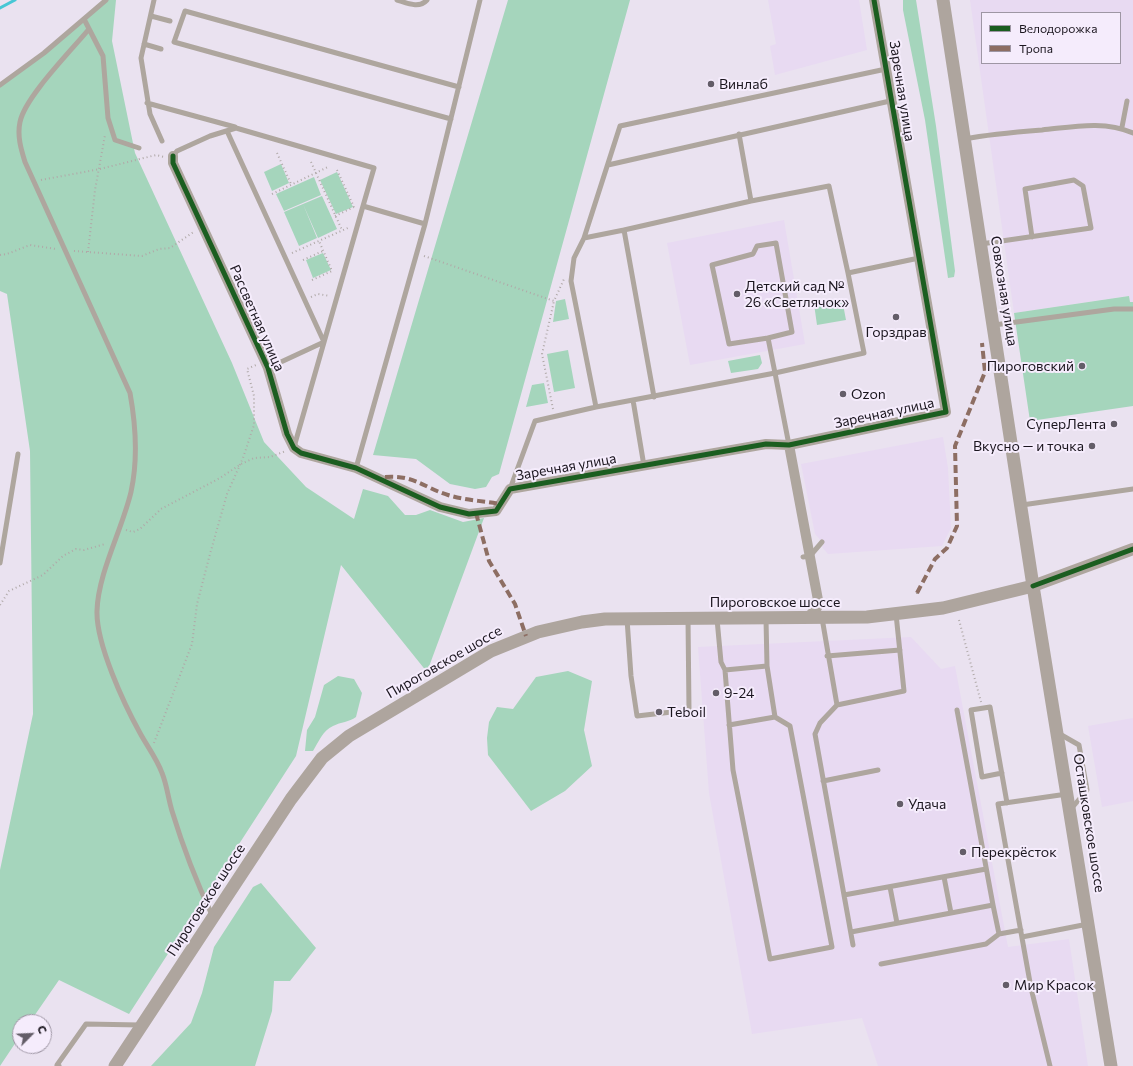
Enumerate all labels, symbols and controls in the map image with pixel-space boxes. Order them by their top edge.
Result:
legend [981,12,1121,64]
text: Велодорожка [1019,21,1097,35]
street label: Заречная улица [886,39,918,143]
text: Тропа [1019,41,1053,55]
place label: Винлаб [719,76,768,92]
marker: Винлаб [706,79,716,89]
street label: Совхозная улица [987,235,1021,347]
street label: Рассветная улица [226,262,288,374]
place label: Детский сад № 26 «Светлячок» [745,278,849,310]
marker: Детский сад № 26 «Светлячок» [732,289,742,299]
marker: Горздрав [891,312,901,322]
place label: Горздрав [865,324,927,340]
place label: Пироговский [987,358,1074,374]
marker: Пироговский [1077,361,1087,371]
place label: Ozon [851,386,886,402]
marker: Ozon [838,389,848,399]
street label: Заречная улица [832,394,936,432]
place label: СуперЛента [1026,416,1106,432]
marker: СуперЛента [1109,419,1119,429]
place label: Вкусно — и точка [973,438,1084,454]
marker: Вкусно — и точка [1087,441,1097,451]
street label: Заречная улица [514,450,618,484]
street label: Пироговское шоссе [710,594,840,610]
street label: Пироговское шоссе [383,622,505,702]
place label: 9-24 [724,685,754,701]
marker: 9-24 [711,688,721,698]
place label: Teboil [667,704,706,720]
marker: Teboil [654,707,664,717]
street label: Осташковское шоссе [1070,752,1108,894]
place label: Удача [908,796,946,812]
marker: Удача [895,799,905,809]
street label: Пироговское шоссе [163,841,249,959]
place label: Перекрёсток [971,844,1057,860]
marker: Перекрёсток [958,847,968,857]
place label: Мир Красок [1014,977,1094,993]
marker: Мир Красок [1001,980,1011,990]
north arrow [12,1014,52,1054]
text: С [35,1023,50,1035]

